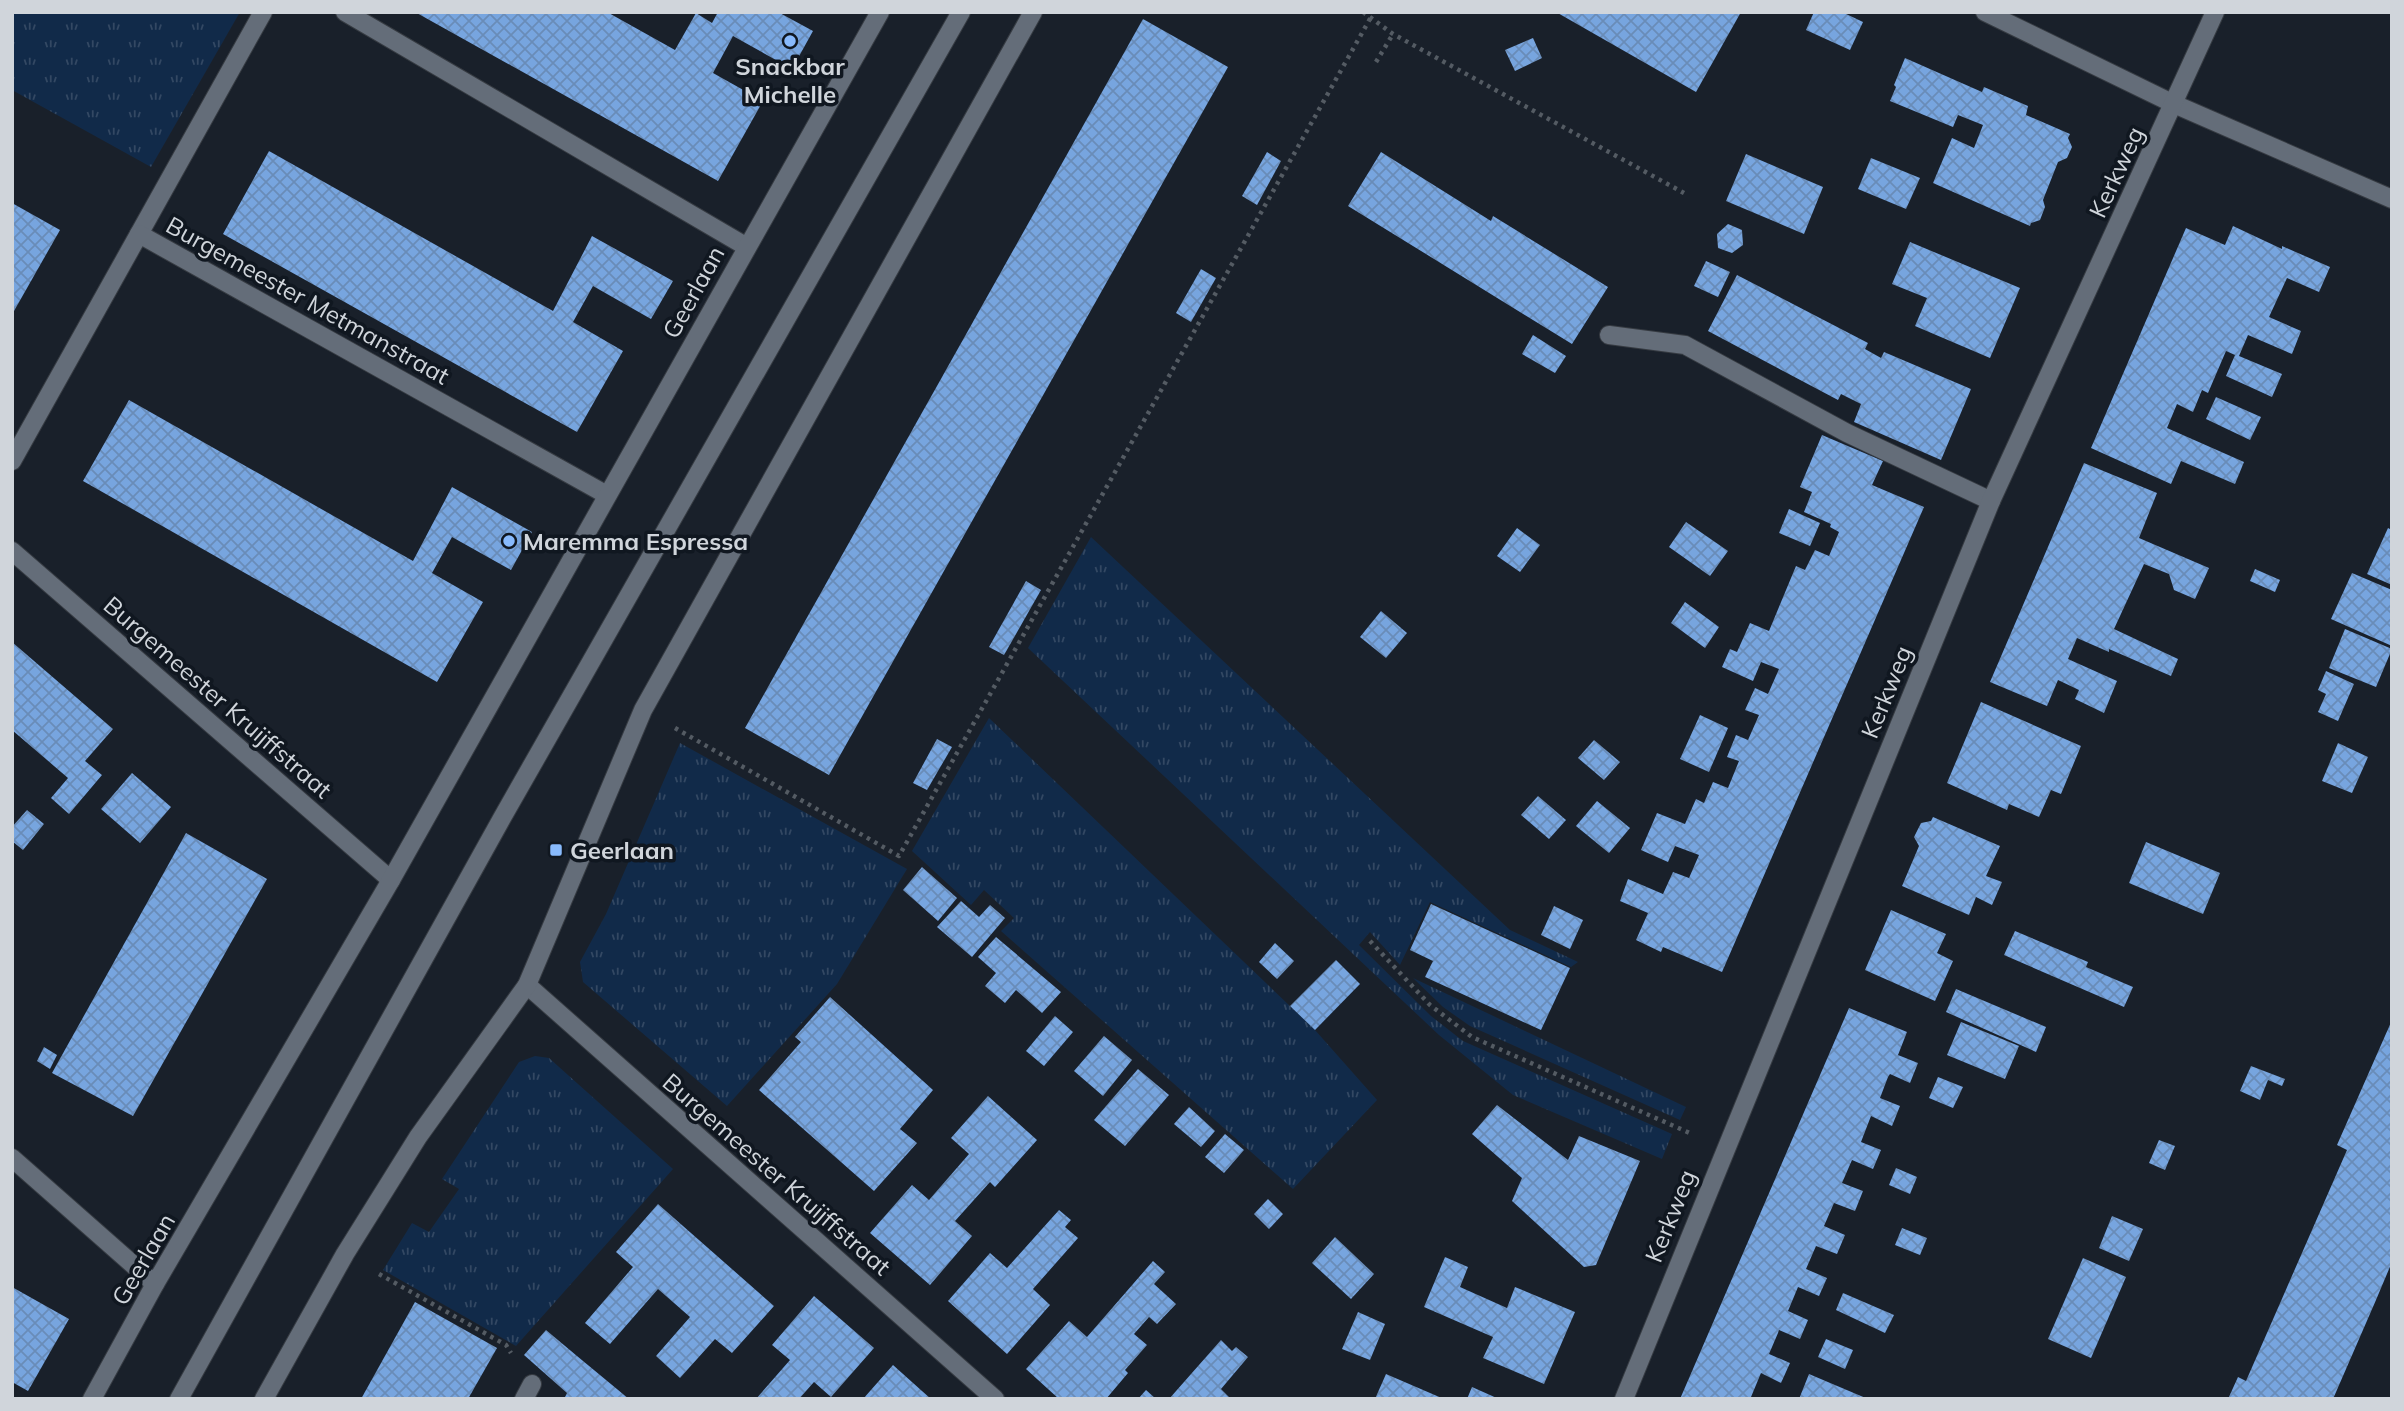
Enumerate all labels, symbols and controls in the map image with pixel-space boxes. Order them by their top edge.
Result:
marker: Snackbar Michelle [782,33,798,49]
place label: Snackbar Michelle [735,51,845,109]
street label: Kerkweg [2082,122,2150,222]
street label: Burgemeester Metmanstraat [161,210,455,390]
street label: Geerlaan [655,241,731,343]
place label: Maremma Espressa [523,526,748,556]
marker: Maremma Espressa [501,533,517,549]
street label: Burgemeester Kruijffstraat [98,590,338,804]
street label: Kerkweg [1854,641,1918,743]
place label: Geerlaan [570,835,674,865]
marker: Geerlaan [548,842,564,858]
street label: Burgemeester Kruijffstraat [657,1067,897,1281]
street label: Kerkweg [1638,1165,1702,1267]
street label: Geerlaan [105,1208,181,1310]

